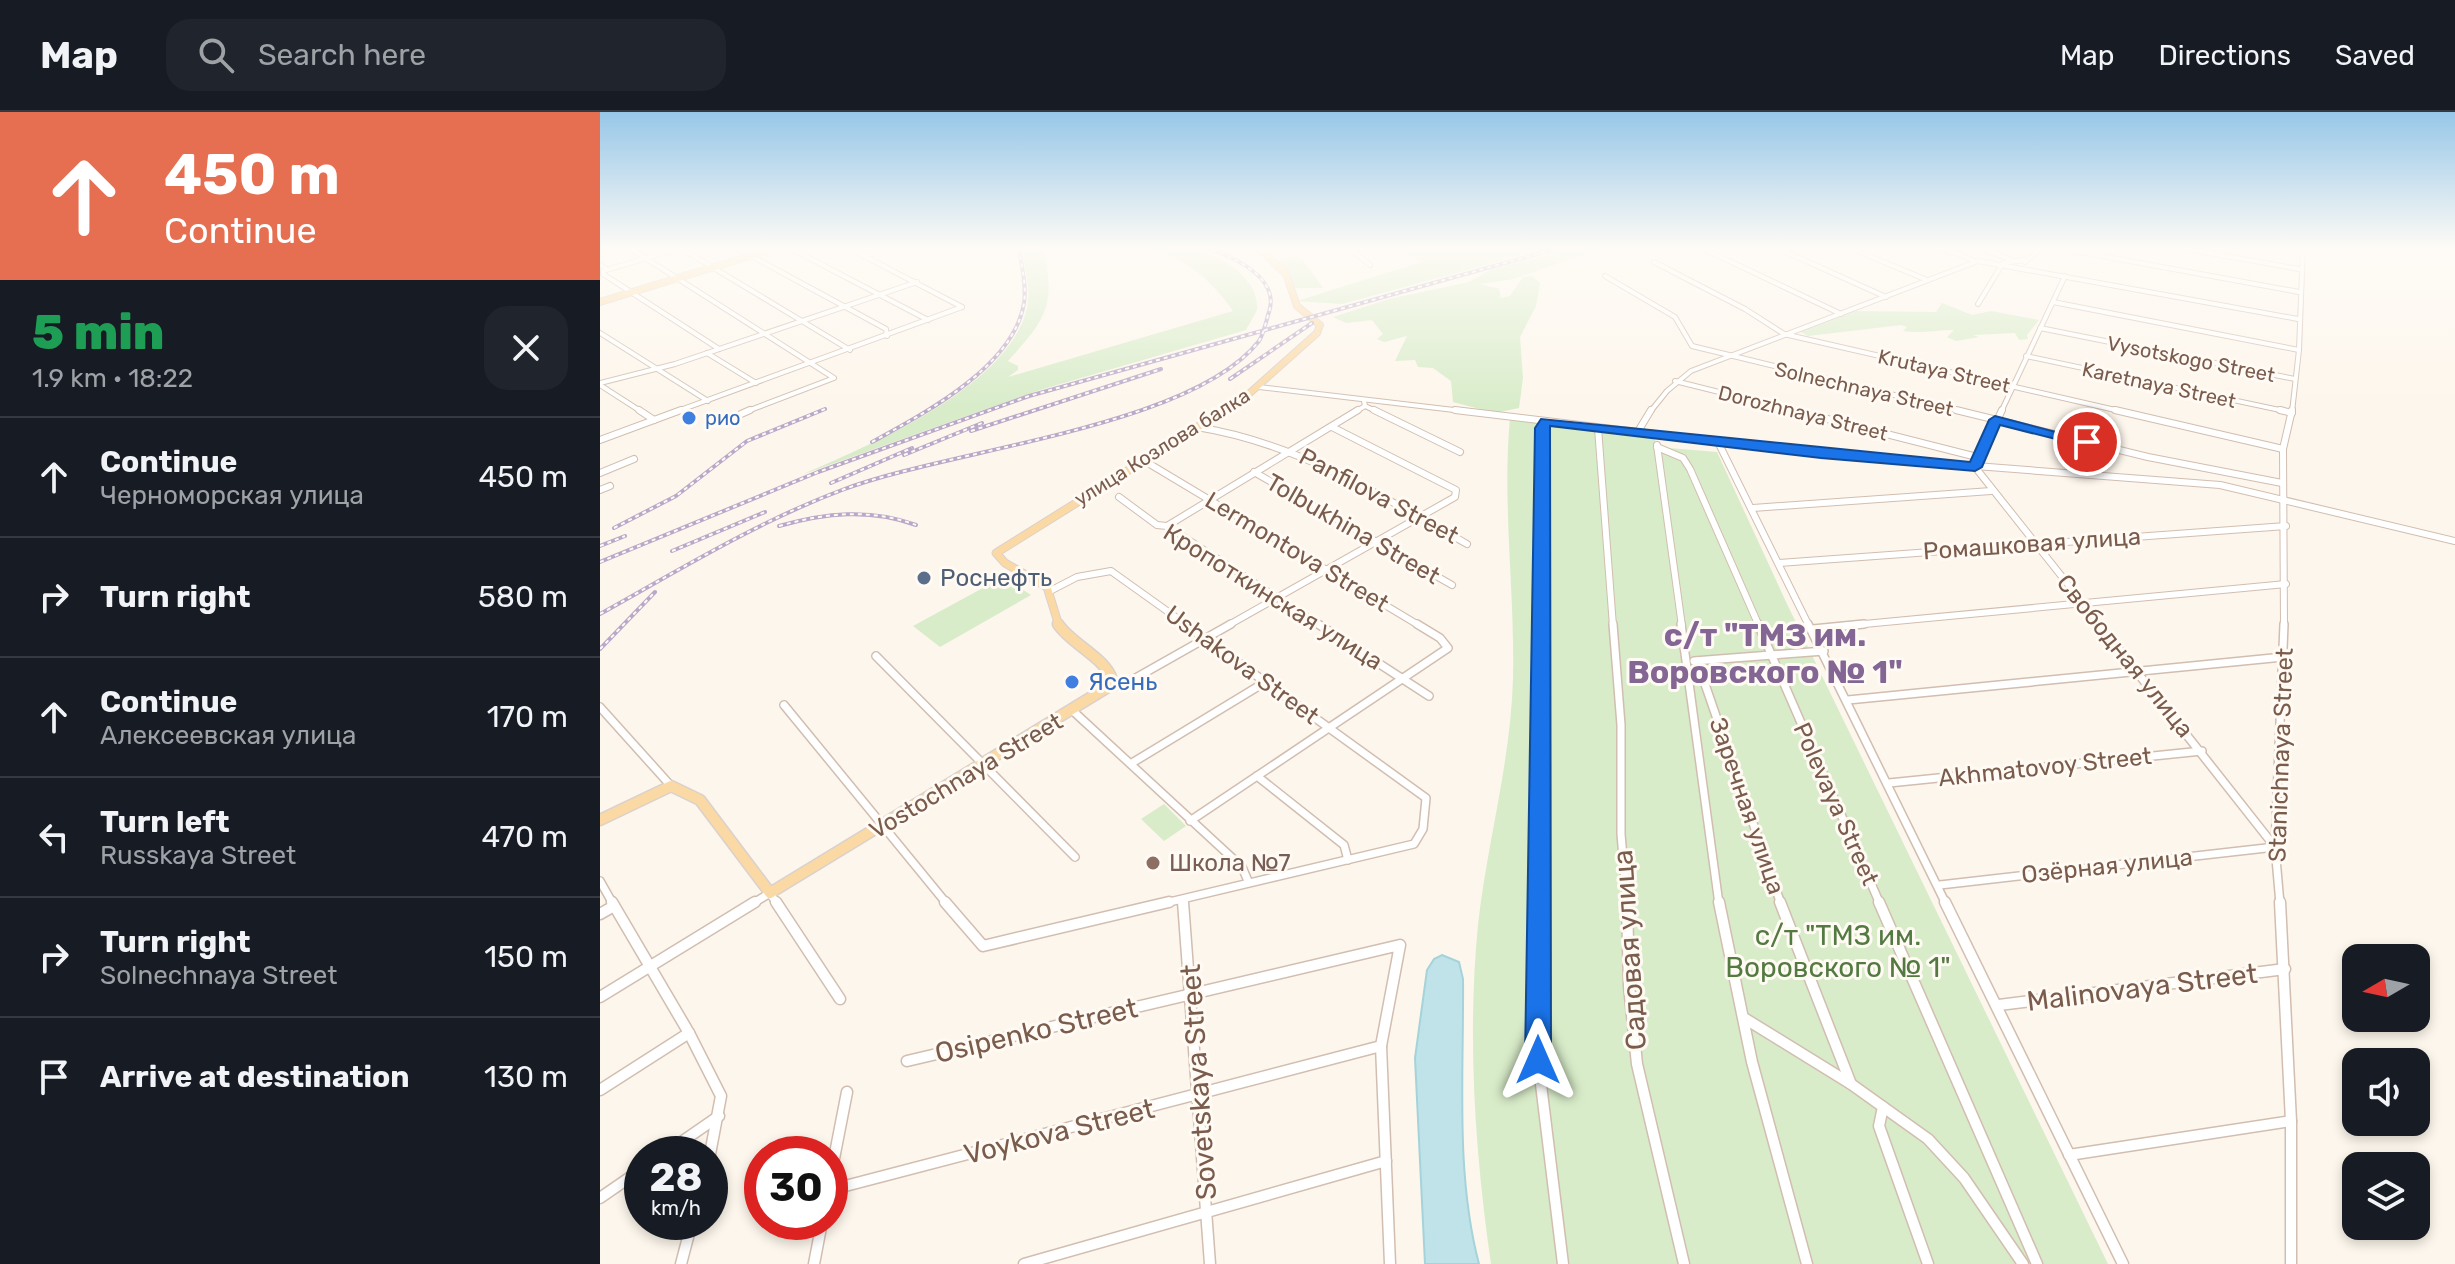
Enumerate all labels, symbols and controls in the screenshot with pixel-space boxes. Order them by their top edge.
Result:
search box [166,19,726,91]
text: Map [40,32,118,78]
icon: search [194,33,238,77]
text: Search here [258,37,426,73]
text: Map [2060,39,2114,72]
text: Directions [2158,39,2291,72]
text: Saved [2335,39,2415,72]
text: 450 m [164,142,340,208]
icon: ahead [32,144,136,248]
text: Continue [164,209,317,252]
text: 5 min [32,304,164,361]
button: close [484,306,568,390]
street label: Vysotskogo Street [2105,331,2277,387]
street label: Krutaya Street [1876,344,2012,398]
street label: Solnechnaya Street [1772,357,1956,421]
street label: Karetnaya Street [2080,357,2238,413]
text: 1.9 km · 18:22 [32,363,193,394]
street label: Dorozhnaya Street [1716,380,1890,446]
street label: улица Козлова балка [1070,383,1254,511]
place label: рио [705,406,741,430]
pin [2053,408,2121,476]
marker: рио [680,409,698,427]
icon: arrive [2065,420,2109,464]
street label: Panfilova Street [1295,442,1463,550]
text: Continue [100,444,237,480]
icon: ahead [32,455,76,499]
text: 450 m [478,459,568,495]
street label: Tolbukhina Street [1261,468,1445,590]
text: Черноморская улица [100,480,364,511]
street label: Lermontova Street [1200,486,1394,618]
street label: Кропоткинская улица [1158,518,1388,676]
street label: Ромашковая улица [1922,522,2142,566]
place label: Роснефть [940,564,1052,592]
marker: Роснефть [915,569,933,587]
street label: Свободная улица [2051,569,2199,743]
icon: right [32,575,76,619]
text: Turn right [100,579,251,615]
text: 580 m [478,579,568,615]
street label: Ushakova Street [1160,600,1324,730]
district label: с/т "ТМЗ им. Воровского № 1" [1627,616,1903,691]
street label: Stanichnaya Street [2263,647,2299,863]
place label: Ясень [1088,668,1157,696]
marker: Ясень [1063,673,1081,691]
text: Continue [100,684,237,720]
icon: ahead [32,695,76,739]
text: 170 m [487,699,568,735]
street label: Vostochnaya Street [864,707,1068,845]
street label: Заречная улица [1704,714,1790,898]
street label: Polevaya Street [1788,718,1884,890]
text: Алексеевская улица [100,720,356,751]
street label: Akhmatovoy Street [1937,742,2153,792]
text: Turn left [100,804,230,840]
icon: left [32,815,76,859]
text: 470 m [481,819,568,855]
text: Russkaya Street [100,840,296,871]
street label: Озёрная улица [2020,843,2194,889]
place label: Школа №7 [1169,849,1291,877]
street label: Садовая улица [1606,849,1653,1051]
marker: Школа №7 [1144,854,1162,872]
park label: с/т "ТМЗ им. Воровского № 1" [1725,919,1951,984]
text: Turn right [100,924,251,960]
icon: right [32,935,76,979]
text: 150 m [484,939,568,975]
north arrow [2342,944,2430,1032]
map controls [2342,944,2430,1240]
street label: Malinovaya Street [2025,957,2259,1018]
text: Solnechnaya Street [100,960,337,991]
street label: Sovetskaya Street [1174,963,1223,1201]
street label: Osipenko Street [932,991,1141,1070]
position arrow [1496,1018,1580,1102]
button: sound [2342,1048,2430,1136]
icon: arrive [32,1055,76,1099]
text: Arrive at destination [100,1059,410,1095]
text: 130 m [484,1059,568,1095]
street label: Voykova Street [960,1092,1158,1171]
speed limit sign: 30 [744,1136,848,1240]
button: layers [2342,1152,2430,1240]
text: 28 [649,1154,703,1201]
text: km/h [651,1196,701,1220]

